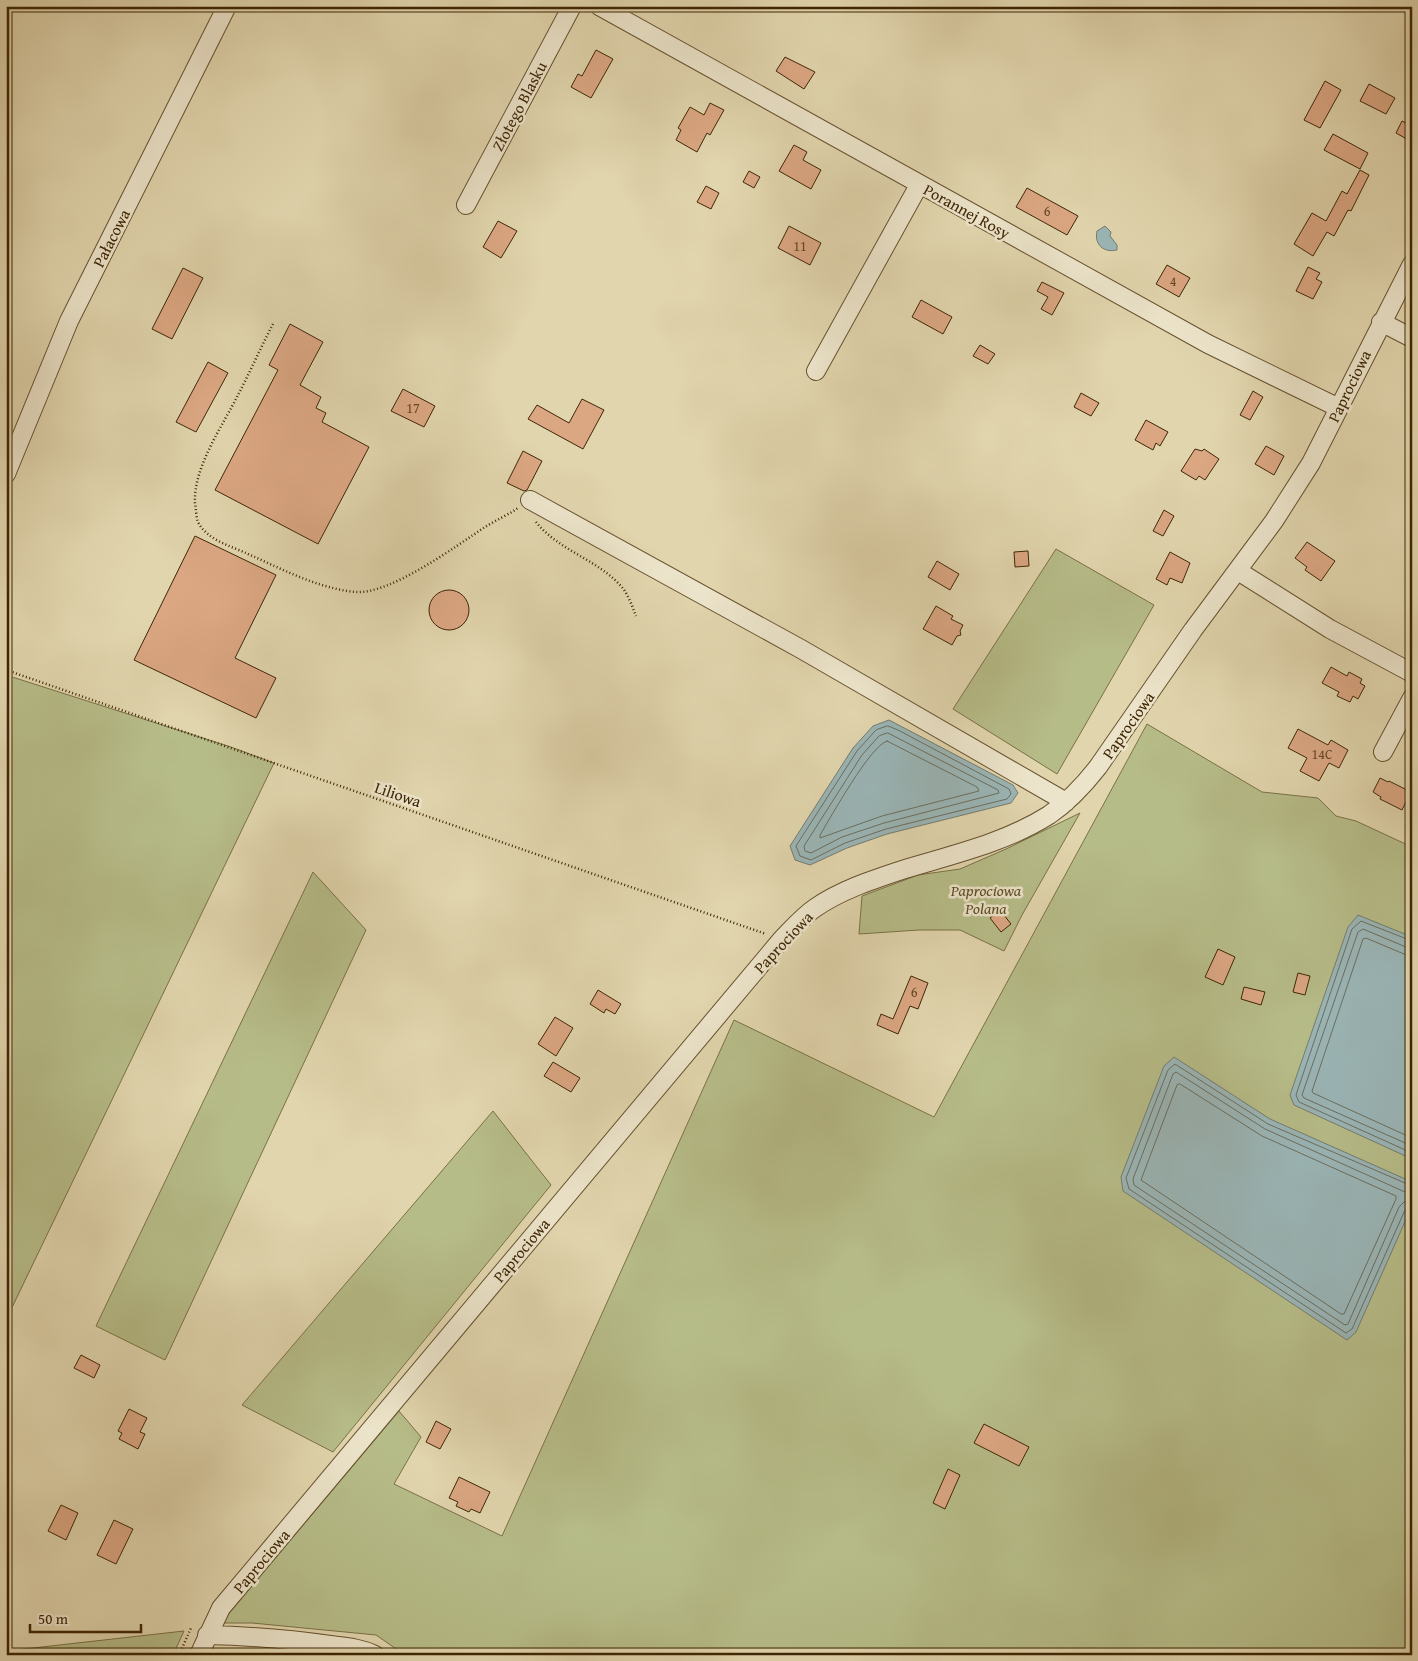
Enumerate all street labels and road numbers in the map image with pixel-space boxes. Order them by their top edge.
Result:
street label: Złotego Blasku [485,57,553,155]
street label: Porannej Rosy [919,177,1015,245]
street label: Pałacowa [86,204,136,271]
street label: Paprociowa [1321,346,1377,426]
street label: Paprociowa [1096,686,1160,764]
street label: Liliowa [371,775,425,813]
street label: Paprociowa [748,905,819,979]
street label: Paprociowa [487,1212,555,1287]
street label: Paprociowa [227,1523,295,1598]

